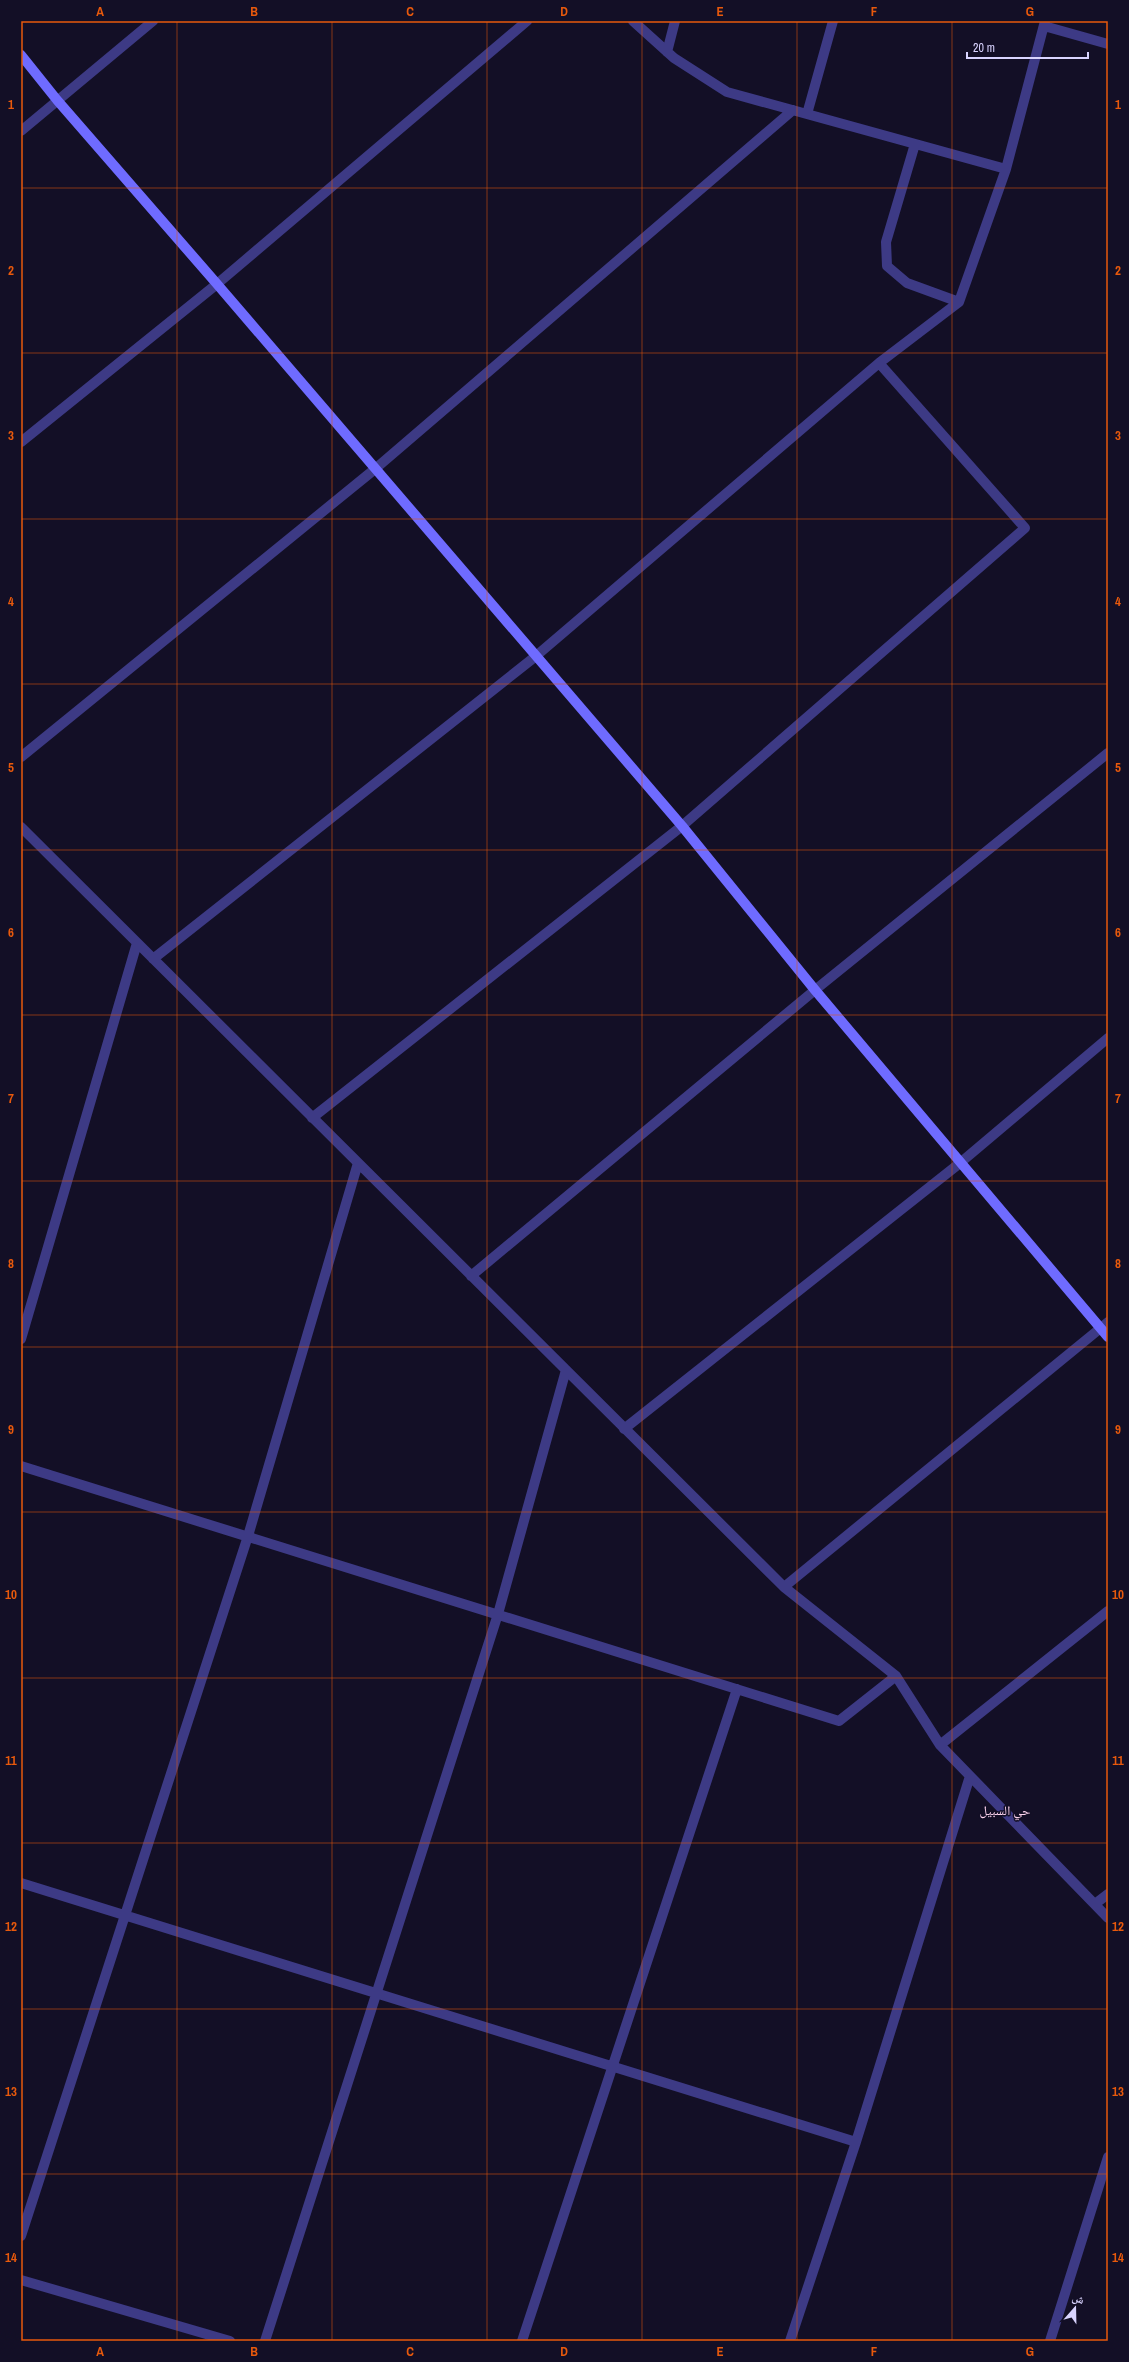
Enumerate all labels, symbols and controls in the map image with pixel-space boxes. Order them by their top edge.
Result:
text: A [96,3,104,20]
text: B [250,3,258,20]
text: C [406,3,414,20]
text: D [560,3,568,20]
text: E [716,3,724,20]
text: F [871,3,878,20]
text: G [1026,3,1034,20]
scale bar [967,34,1088,60]
text: 20 m [973,40,995,56]
text: 1 [8,96,14,113]
text: 1 [1115,96,1121,113]
text: 2 [8,262,14,279]
text: 2 [1115,262,1121,279]
text: 3 [8,427,14,444]
text: 3 [1115,427,1121,444]
text: 4 [8,593,14,610]
text: 4 [1115,593,1121,610]
text: 5 [8,759,14,776]
text: 5 [1115,759,1121,776]
text: 6 [8,924,14,941]
text: 6 [1115,924,1121,941]
text: 7 [8,1090,14,1107]
text: 7 [1115,1090,1121,1107]
text: 8 [8,1255,14,1272]
text: 8 [1115,1255,1121,1272]
text: 9 [8,1421,14,1438]
text: 9 [1115,1421,1121,1438]
text: 10 [5,1586,17,1603]
text: 10 [1112,1586,1124,1603]
text: 11 [5,1752,17,1769]
text: 11 [1112,1752,1124,1769]
district label: حي السبيل [980,1802,1030,1821]
text: 12 [5,1918,17,1935]
text: 12 [1112,1918,1124,1935]
text: 13 [5,2083,17,2100]
text: 13 [1112,2083,1124,2100]
text: 14 [5,2249,17,2266]
text: 14 [1112,2249,1124,2266]
north arrow [1055,2288,1095,2328]
text: ش [1070,2290,1087,2308]
text: A [96,2343,104,2360]
text: B [250,2343,258,2360]
text: C [406,2343,414,2360]
text: D [560,2343,568,2360]
text: E [716,2343,724,2360]
text: F [871,2343,878,2360]
text: G [1026,2343,1034,2360]

